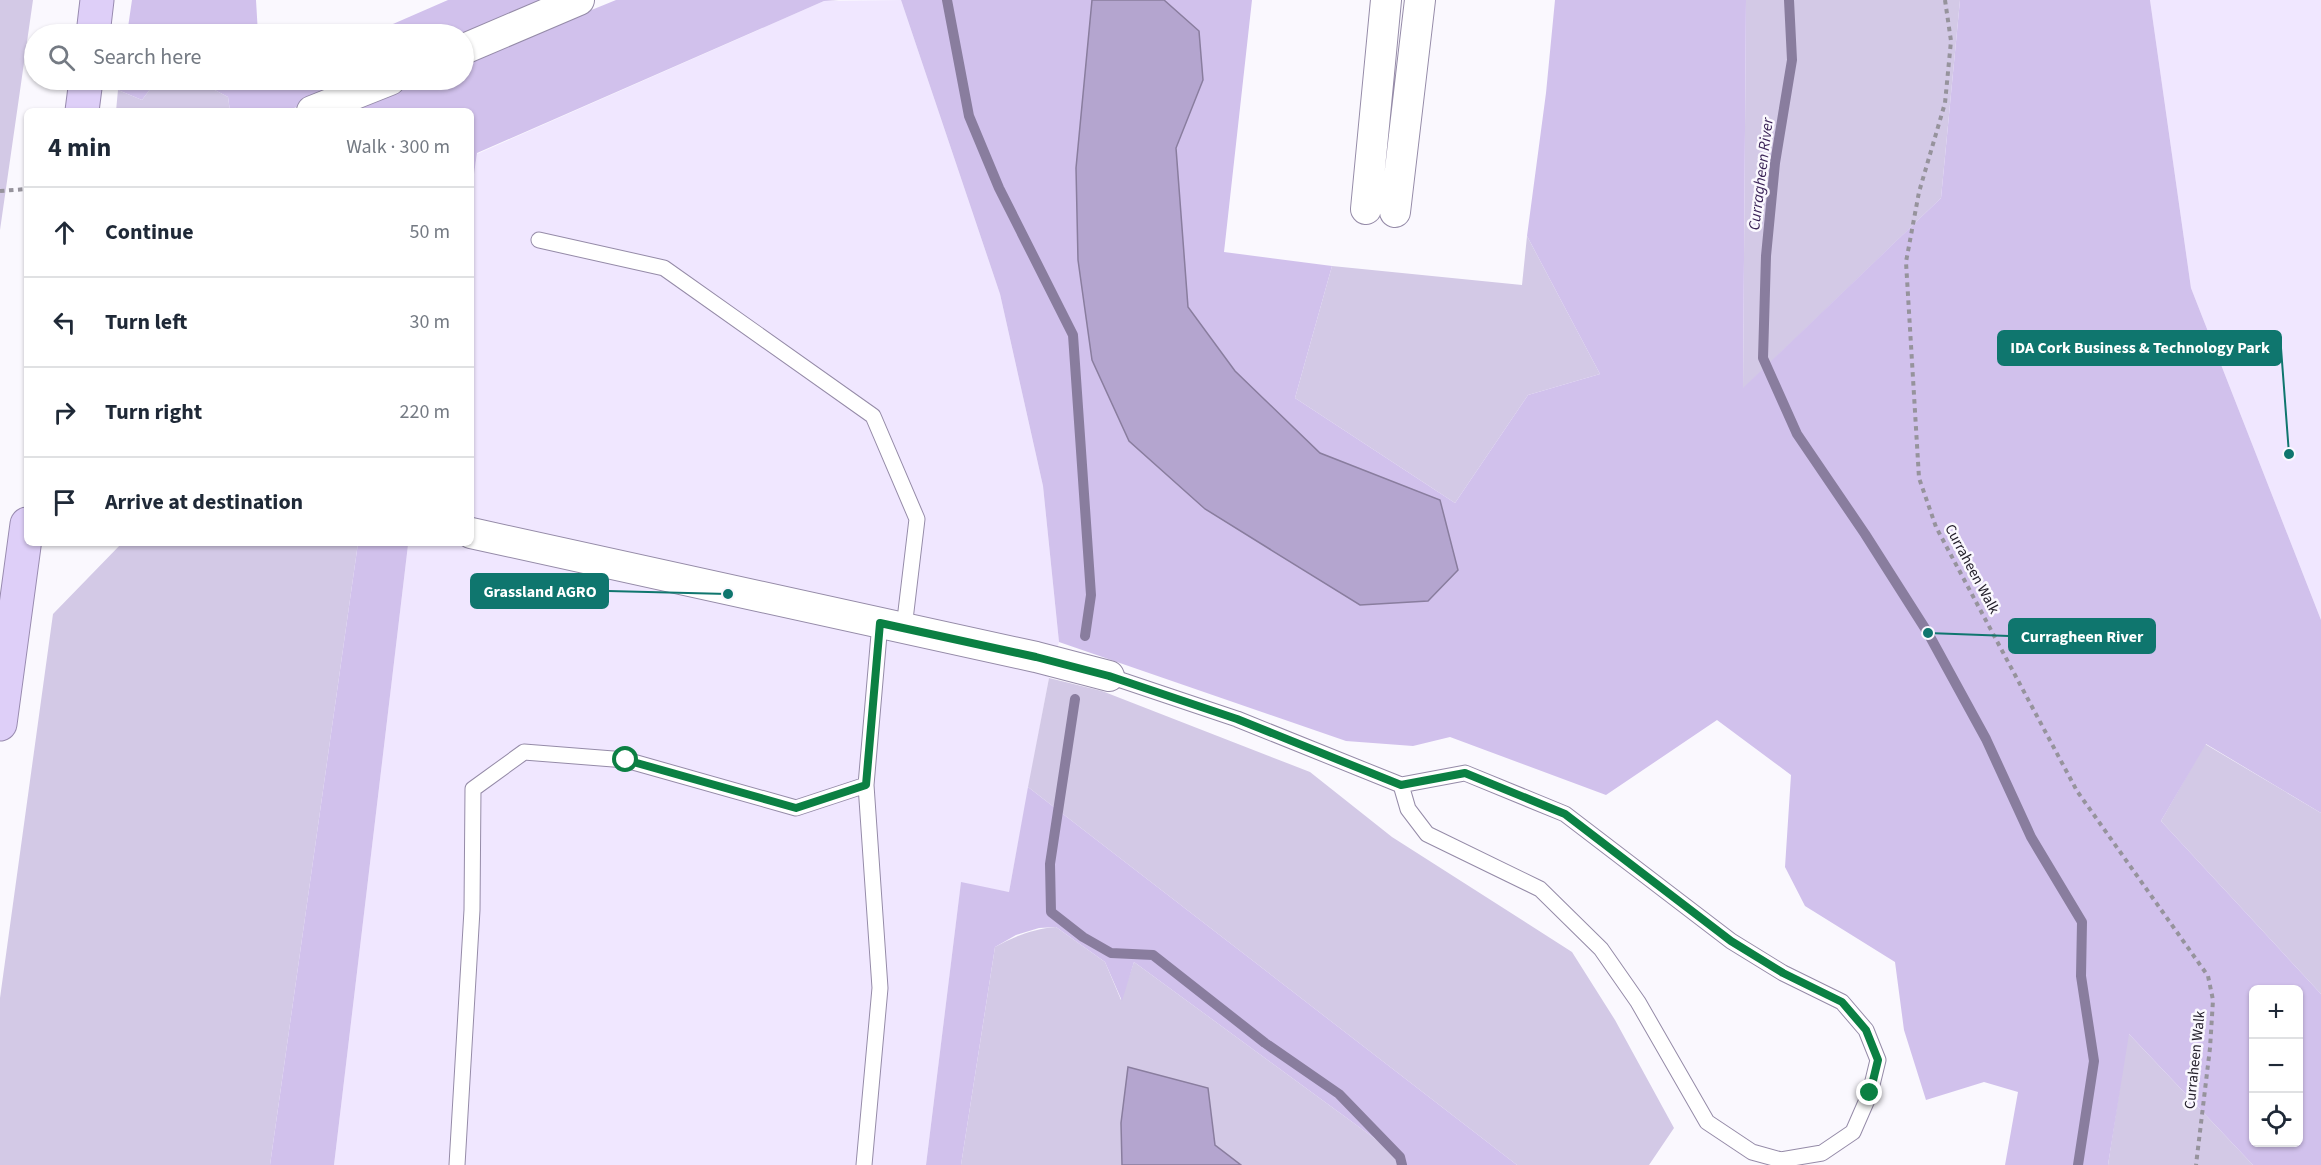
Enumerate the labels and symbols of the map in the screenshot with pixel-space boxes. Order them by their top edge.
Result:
water label: Curragheen River [1743,115,1779,231]
callout: IDA Cork Business & Technology Park [1998,331,2281,365]
text: IDA Cork Business & Technology Park [2010,337,2270,359]
street label: Curraheen Walk [1940,520,2005,618]
callout: Grassland AGRO [471,574,608,608]
text: Grassland AGRO [483,581,597,603]
callout: Curragheen River [2009,619,2155,653]
text: Curragheen River [2021,626,2144,648]
route start [612,746,638,772]
street label: Curraheen Walk [2179,1009,2211,1110]
route end [1856,1079,1882,1105]

